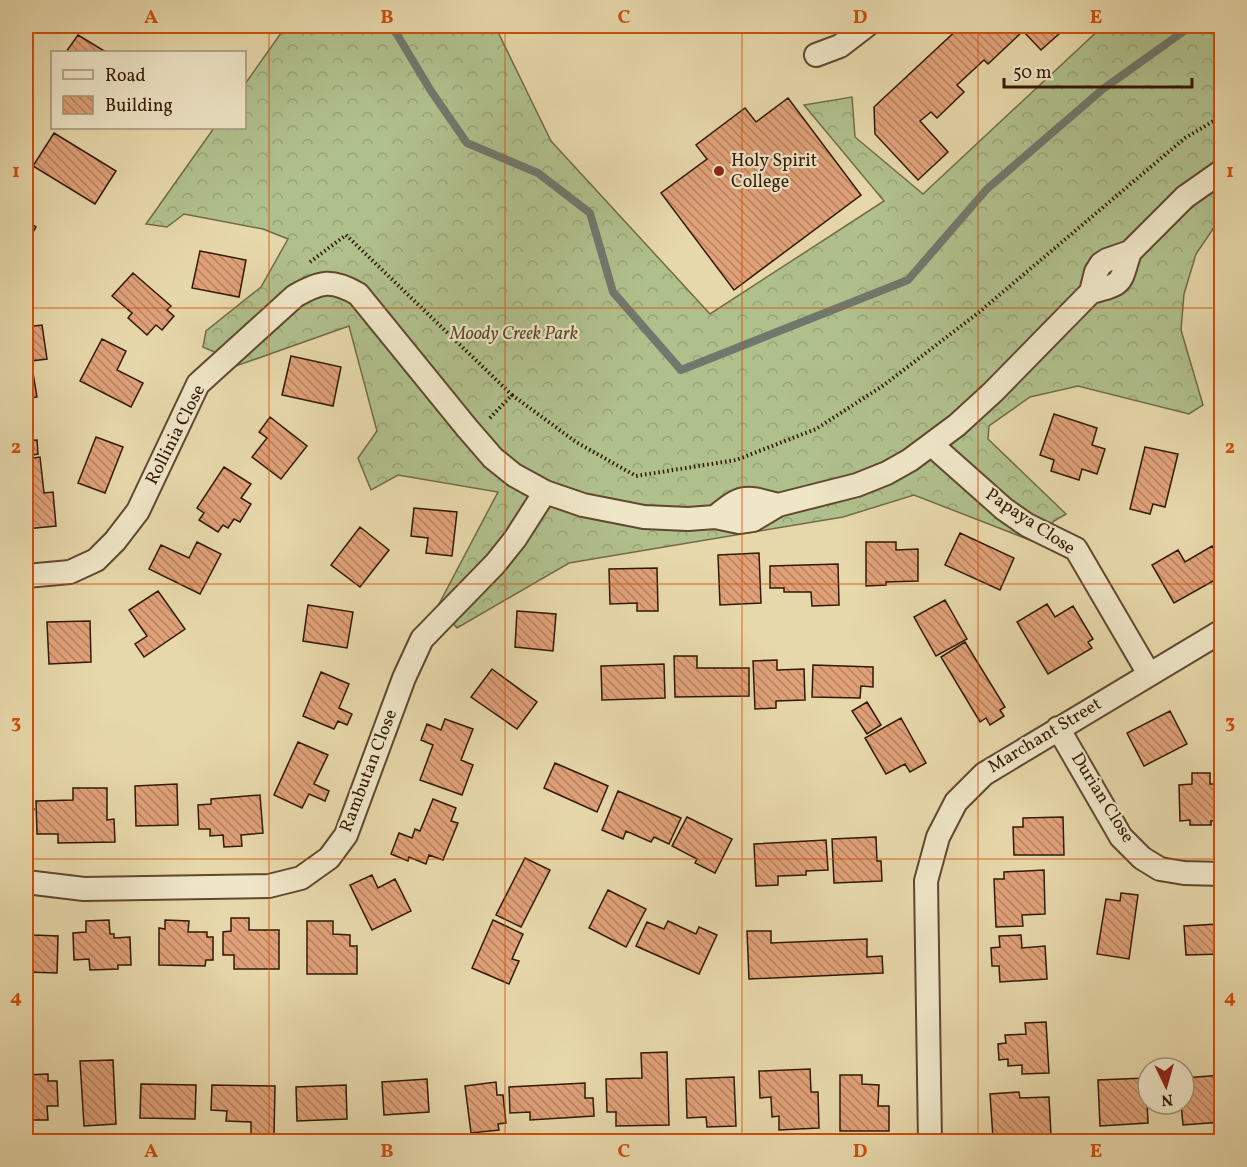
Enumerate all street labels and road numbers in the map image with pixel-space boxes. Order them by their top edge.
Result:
street label: Rollinia Close [140,381,212,489]
street label: Papaya Close [980,483,1080,561]
street label: Marchant Street [984,692,1106,780]
street label: Rambutan Close [334,706,404,836]
street label: Durian Close [1064,748,1140,848]

